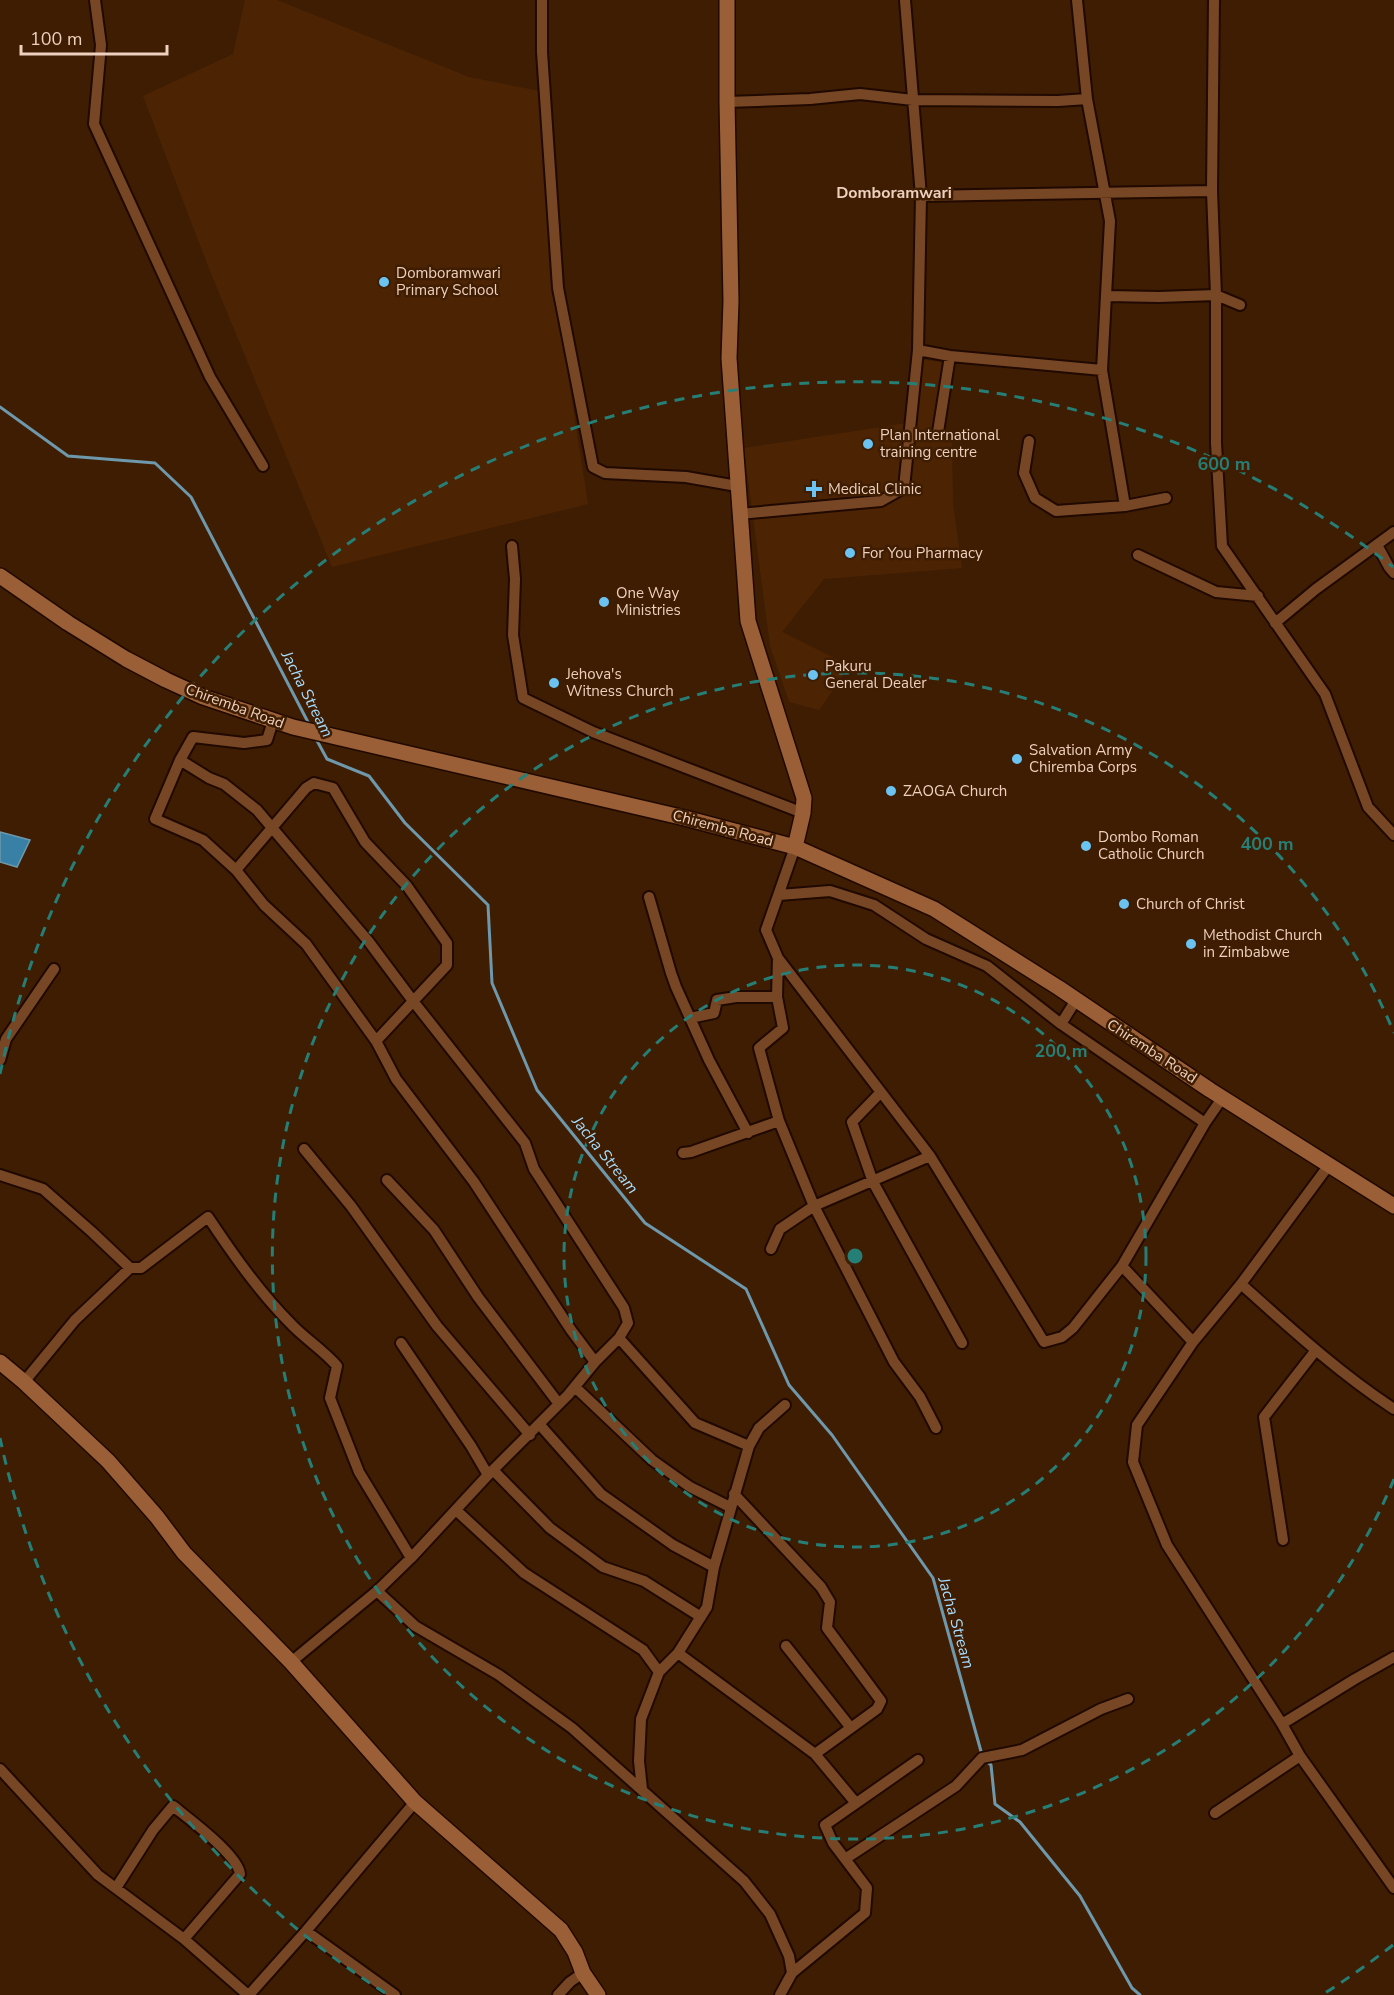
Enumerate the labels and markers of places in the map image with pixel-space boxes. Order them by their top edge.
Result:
place label: Domboramwari Primary School [396,263,501,300]
marker: Domboramwari Primary School [377,275,391,289]
place label: Plan International training centre [880,425,1000,462]
marker: Plan International training centre [861,437,875,451]
place label: Medical Clinic [828,479,921,499]
marker: Medical Clinic [805,480,823,498]
place label: For You Pharmacy [862,543,983,563]
marker: For You Pharmacy [843,546,857,560]
place label: One Way Ministries [616,583,681,620]
marker: One Way Ministries [597,595,611,609]
place label: Pakuru General Dealer [825,656,927,693]
place label: Jehova's Witness Church [565,664,674,701]
marker: Pakuru General Dealer [806,668,820,682]
marker: Jehova's Witness Church [547,676,561,690]
place label: Salvation Army Chiremba Corps [1029,740,1137,777]
marker: Salvation Army Chiremba Corps [1010,752,1024,766]
place label: ZAOGA Church [903,781,1007,801]
marker: ZAOGA Church [884,784,898,798]
place label: Dombo Roman Catholic Church [1098,827,1204,864]
marker: Dombo Roman Catholic Church [1079,839,1093,853]
place label: Church of Christ [1136,894,1245,914]
marker: Church of Christ [1117,897,1131,911]
place label: Methodist Church in Zimbabwe [1203,925,1322,962]
marker: Methodist Church in Zimbabwe [1184,937,1198,951]
centre of rings [845,1246,865,1266]

